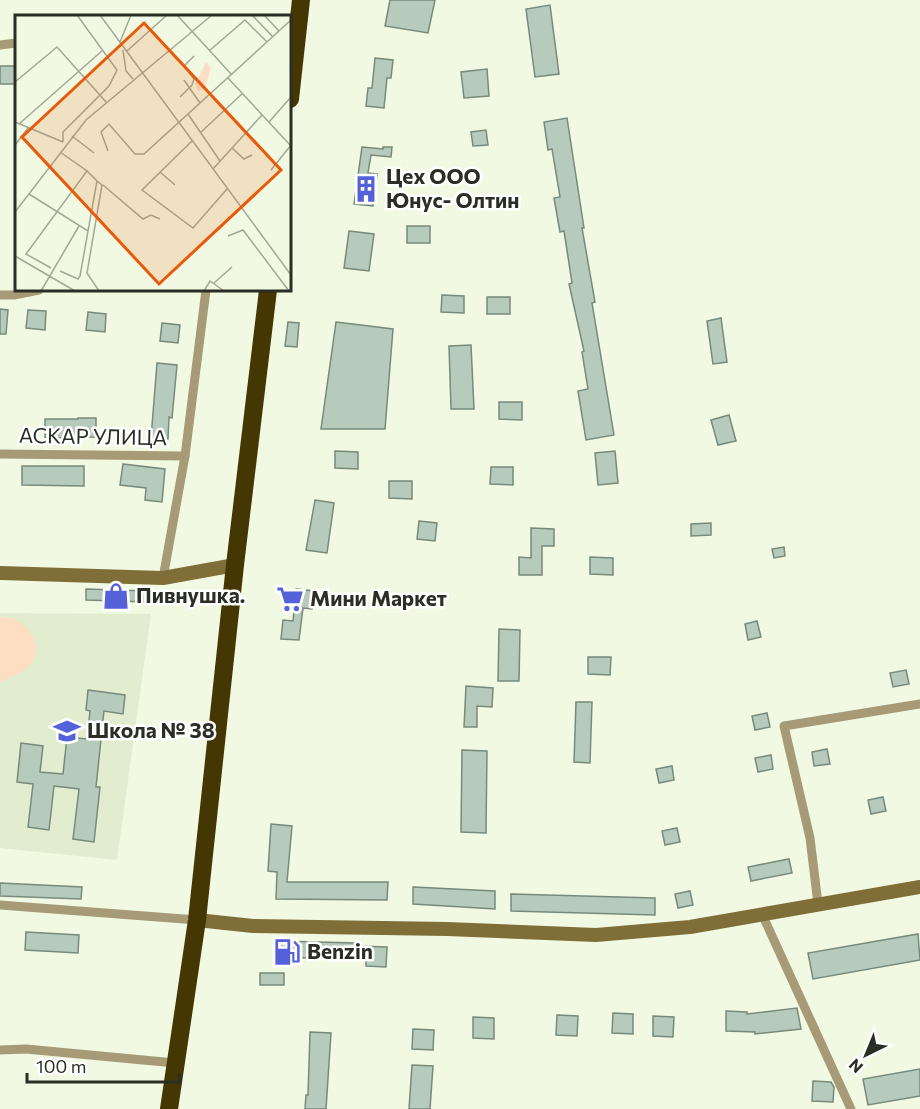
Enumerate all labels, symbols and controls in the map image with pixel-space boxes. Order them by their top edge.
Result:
inset map [15,15,291,291]
place label: Цех ООО Юнус- Олтин [386,163,519,212]
building icon: Цех ООО Юнус- Олтин [351,174,381,204]
street label: АСКАР УЛИЦА [19,422,167,449]
shop icon: Пивнушка. [101,581,131,611]
place label: Пивнушка. [136,582,245,607]
supermarket icon: Мини Маркет [275,584,305,614]
place label: Мини Маркет [310,585,447,610]
school or university icon: Школа № 38 [52,716,82,746]
place label: Школа № 38 [87,717,215,742]
fuel station icon: Benzin [272,937,302,967]
place label: Benzin [307,938,373,963]
north arrow [836,1025,896,1085]
scale bar [27,1046,180,1084]
text: 100 m [36,1055,86,1077]
text: N [845,1055,866,1077]

